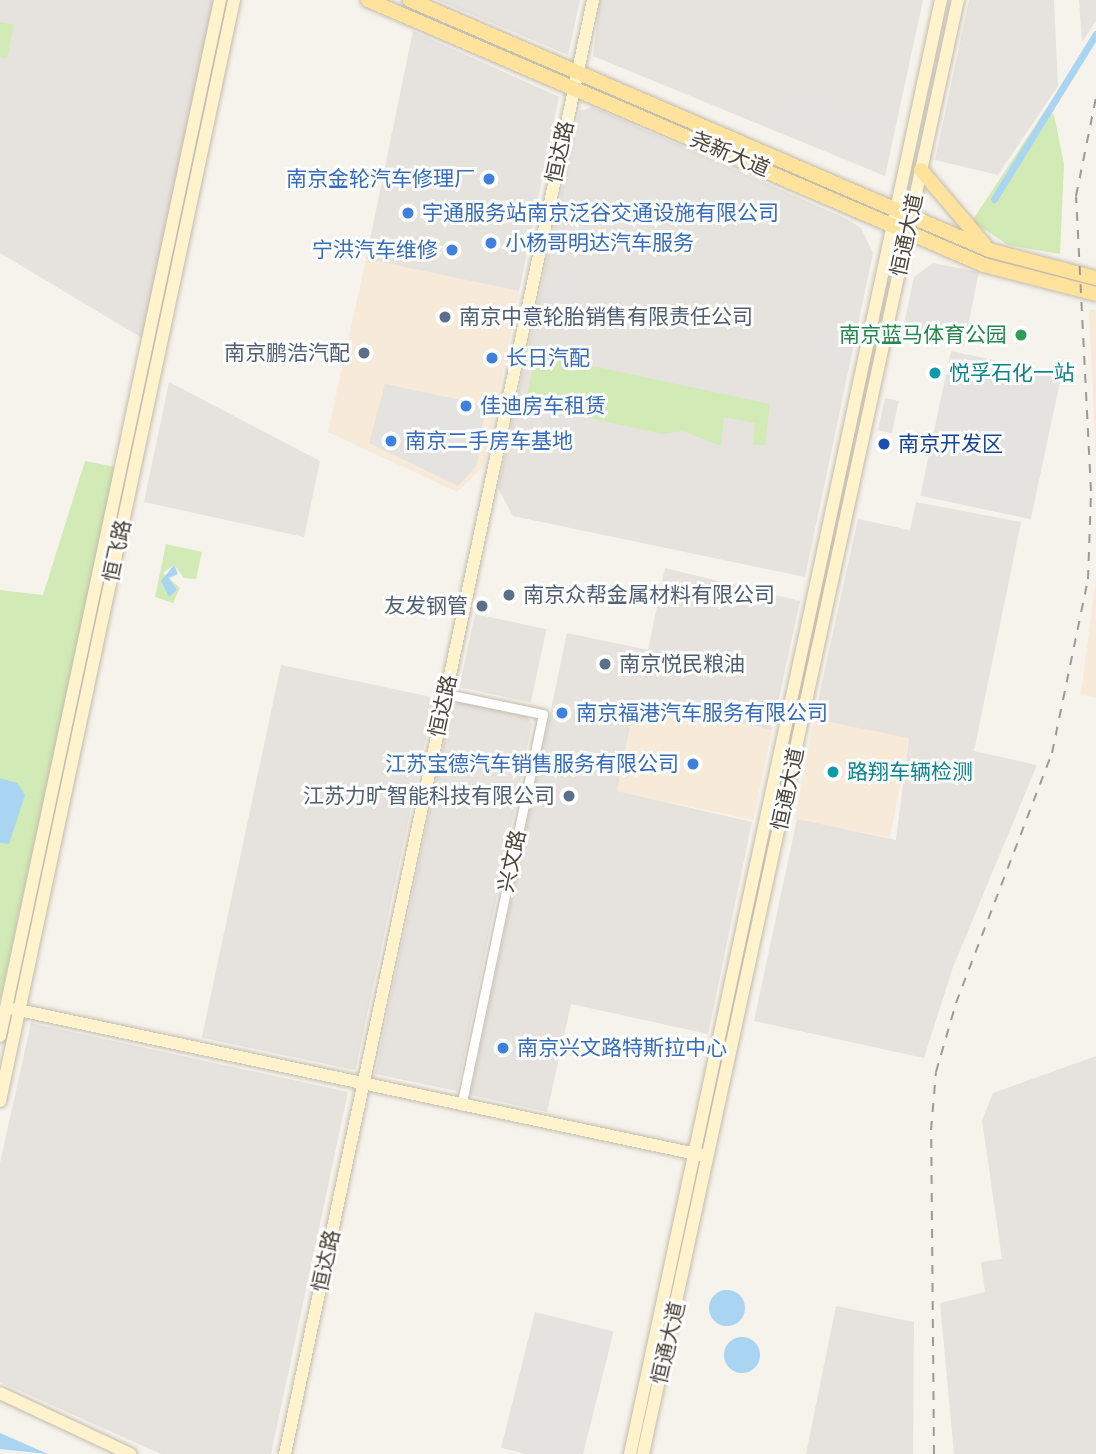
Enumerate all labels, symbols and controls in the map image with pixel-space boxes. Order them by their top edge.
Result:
street label: 恒达路 [541,119,579,185]
street label: 尧新大道 [686,126,774,182]
place label: 南京金轮汽车修理厂 [286,166,475,192]
marker: 南京金轮汽车修理厂 [481,171,497,187]
street label: 恒通大道 [886,191,928,279]
place label: 宇通服务站南京泛谷交通设施有限公司 [422,200,779,226]
marker: 宇通服务站南京泛谷交通设施有限公司 [400,205,416,221]
place label: 小杨哥明达汽车服务 [505,230,694,256]
marker: 小杨哥明达汽车服务 [483,235,499,251]
place label: 宁洪汽车维修 [312,237,438,263]
marker: 宁洪汽车维修 [444,242,460,258]
place label: 南京中意轮胎销售有限责任公司 [459,304,753,330]
marker: 南京中意轮胎销售有限责任公司 [437,309,453,325]
place label: 南京蓝马体育公园 [839,322,1007,348]
marker: 南京蓝马体育公园 [1013,327,1029,343]
place label: 南京鹏浩汽配 [224,340,350,366]
marker: 南京鹏浩汽配 [356,345,372,361]
place label: 长日汽配 [506,345,590,371]
marker: 长日汽配 [484,350,500,366]
place label: 悦孚石化一站 [949,360,1075,386]
marker: 悦孚石化一站 [927,365,943,381]
place label: 佳迪房车租赁 [480,393,606,419]
marker: 佳迪房车租赁 [458,398,474,414]
place label: 南京二手房车基地 [405,428,573,454]
place label: 南京开发区 [898,431,1003,457]
marker: 南京二手房车基地 [383,433,399,449]
marker: 南京开发区 [876,436,892,452]
street label: 恒飞路 [98,518,136,584]
place label: 南京众帮金属材料有限公司 [523,582,775,608]
marker: 南京众帮金属材料有限公司 [501,587,517,603]
place label: 友发钢管 [384,593,468,619]
marker: 友发钢管 [474,598,490,614]
place label: 南京悦民粮油 [619,651,745,677]
marker: 南京悦民粮油 [597,656,613,672]
street label: 恒达路 [424,673,462,739]
place label: 南京福港汽车服务有限公司 [576,700,828,726]
marker: 南京福港汽车服务有限公司 [554,705,570,721]
street label: 恒通大道 [767,745,809,833]
place label: 江苏宝德汽车销售服务有限公司 [385,751,679,777]
marker: 江苏宝德汽车销售服务有限公司 [685,756,701,772]
place label: 路翔车辆检测 [847,759,973,785]
marker: 路翔车辆检测 [825,764,841,780]
place label: 江苏力旷智能科技有限公司 [303,783,555,809]
marker: 江苏力旷智能科技有限公司 [561,788,577,804]
street label: 兴文路 [493,828,531,894]
place label: 南京兴文路特斯拉中心 [517,1035,727,1061]
marker: 南京兴文路特斯拉中心 [495,1040,511,1056]
street label: 恒达路 [307,1228,345,1294]
street label: 恒通大道 [646,1299,690,1387]

